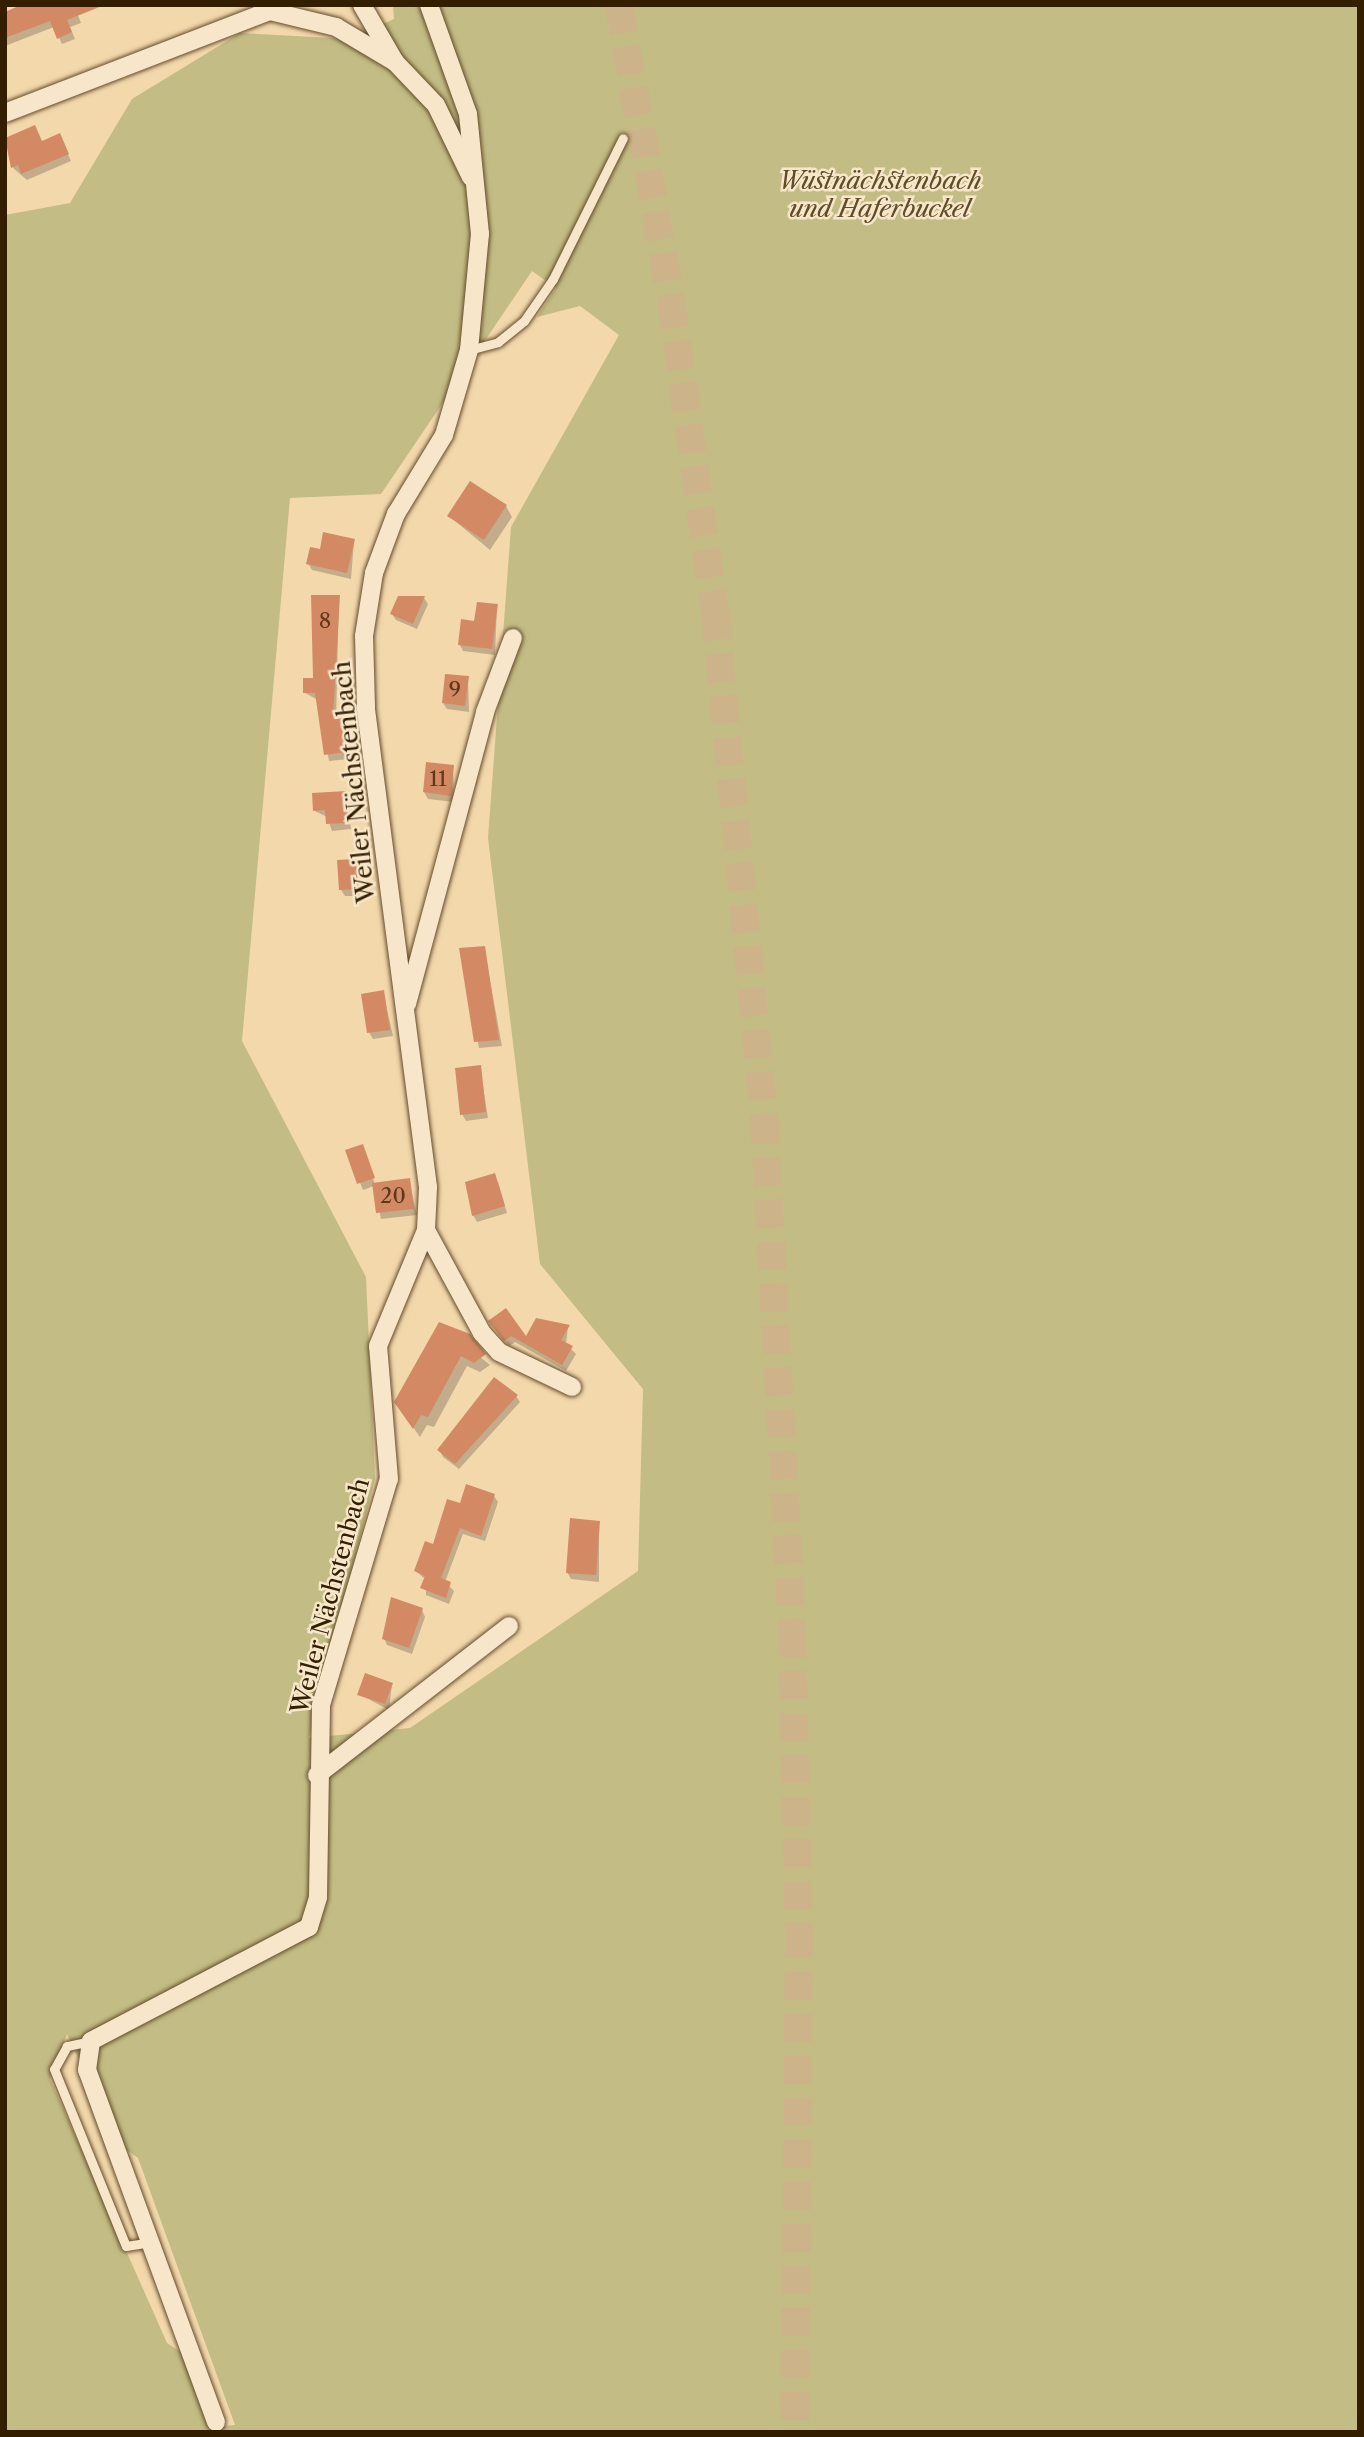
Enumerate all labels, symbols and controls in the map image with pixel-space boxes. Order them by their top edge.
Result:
park label: Wüstnächstenbach und Haferbuckel [778,167,982,223]
house number: 8 [319,608,331,634]
street label: Weiler Nächstenbach [327,659,381,905]
house number: 9 [449,677,461,703]
house number: 11 [429,766,447,792]
house number: 20 [380,1183,406,1209]
street label: Weiler Nächstenbach [285,1475,375,1717]

